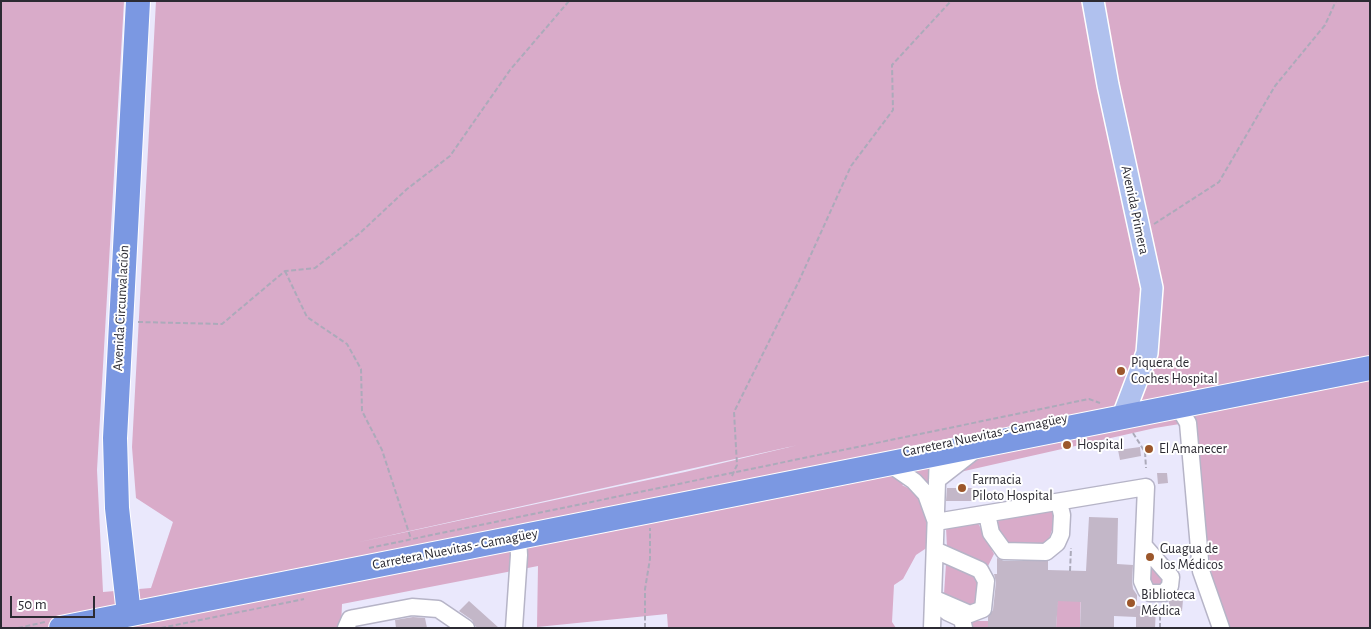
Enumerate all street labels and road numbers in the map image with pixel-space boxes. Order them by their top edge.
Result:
street label: Avenida Primera [1117,164,1153,256]
street label: Avenida Circunvalación [109,245,133,371]
street label: Carretera Nuevitas - Camagüey [901,409,1069,461]
street label: Carretera Nuevitas - Camagüey [371,525,539,573]

